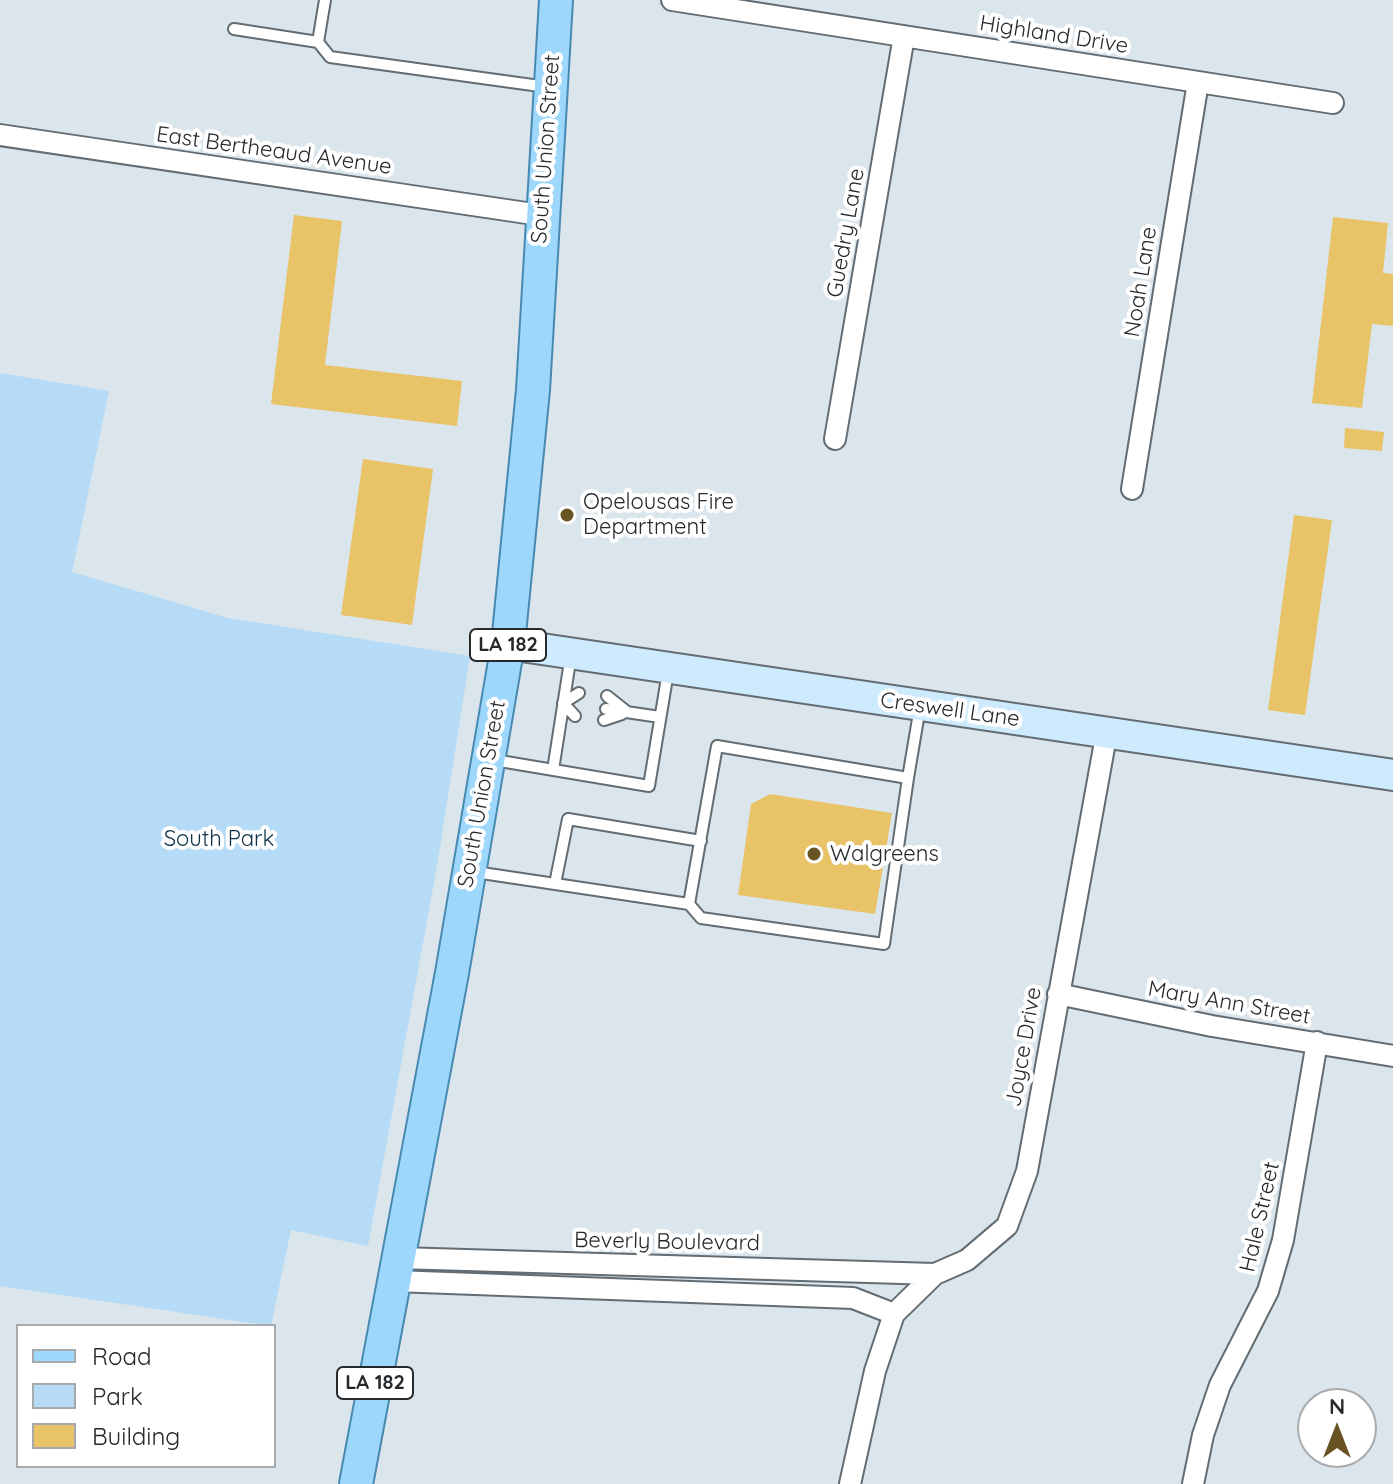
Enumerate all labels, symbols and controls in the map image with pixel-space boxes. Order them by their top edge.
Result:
street label: Highland Drive [978,10,1130,60]
street label: South Union Street [526,54,566,244]
street label: East Bertheaud Avenue [155,121,393,181]
street label: Guedry Lane [822,166,870,300]
street label: Noah Lane [1119,225,1163,339]
place label: Opelousas Fire Department [583,489,734,540]
marker: Opelousas Fire Department [558,506,576,524]
road number: LA 182 [470,629,546,661]
street label: Creswell Lane [879,687,1021,733]
street label: South Union Street [453,698,511,890]
park label: South Park [164,826,274,852]
place label: Walgreens [830,841,939,867]
marker: Walgreens [805,845,823,863]
street label: Mary Ann Street [1146,976,1312,1030]
street label: Joyce Drive [1000,985,1048,1109]
street label: Hale Street [1234,1159,1286,1275]
street label: Beverly Boulevard [574,1227,760,1257]
legend [16,1324,276,1468]
text: Road [92,1341,152,1371]
road number: LA 182 [337,1367,413,1399]
text: Park [92,1381,143,1411]
north arrow [1297,1388,1377,1468]
text: N [1329,1392,1345,1420]
text: Building [92,1421,180,1451]

